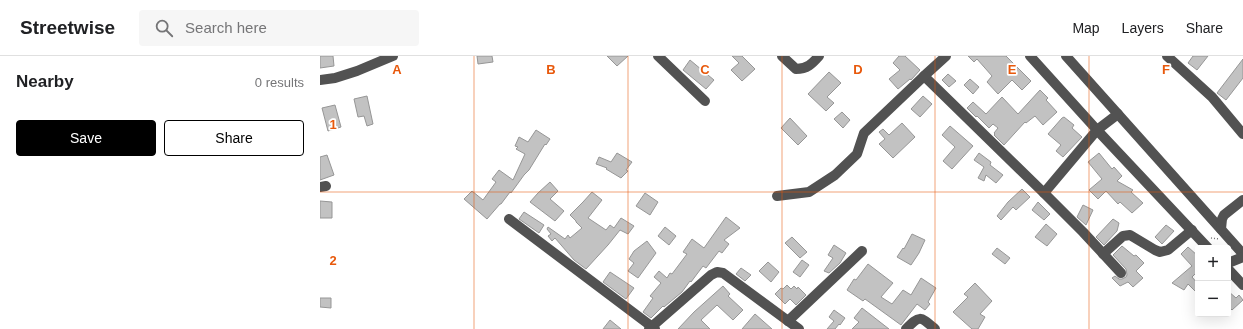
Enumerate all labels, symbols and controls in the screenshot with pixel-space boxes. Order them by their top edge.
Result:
search box [139,10,419,46]
text: Streetwise [20,17,115,38]
icon: search [153,17,175,39]
text: Search here [185,19,267,36]
text: Map [1072,20,1100,36]
text: Layers [1122,20,1164,36]
text: Share [1186,20,1223,36]
text: A [392,62,402,77]
text: B [546,62,556,77]
text: C [700,62,710,77]
text: D [853,62,863,77]
text: E [1008,62,1017,77]
text: F [1162,62,1170,77]
text: Nearby [16,72,74,91]
text: 0 results [255,75,304,90]
text: 1 [329,117,337,132]
button: Save [16,120,156,156]
button: Share [164,120,304,156]
map controls [1195,245,1231,317]
button: + [1195,245,1231,281]
text: 2 [329,253,337,268]
button: − [1195,281,1231,317]

